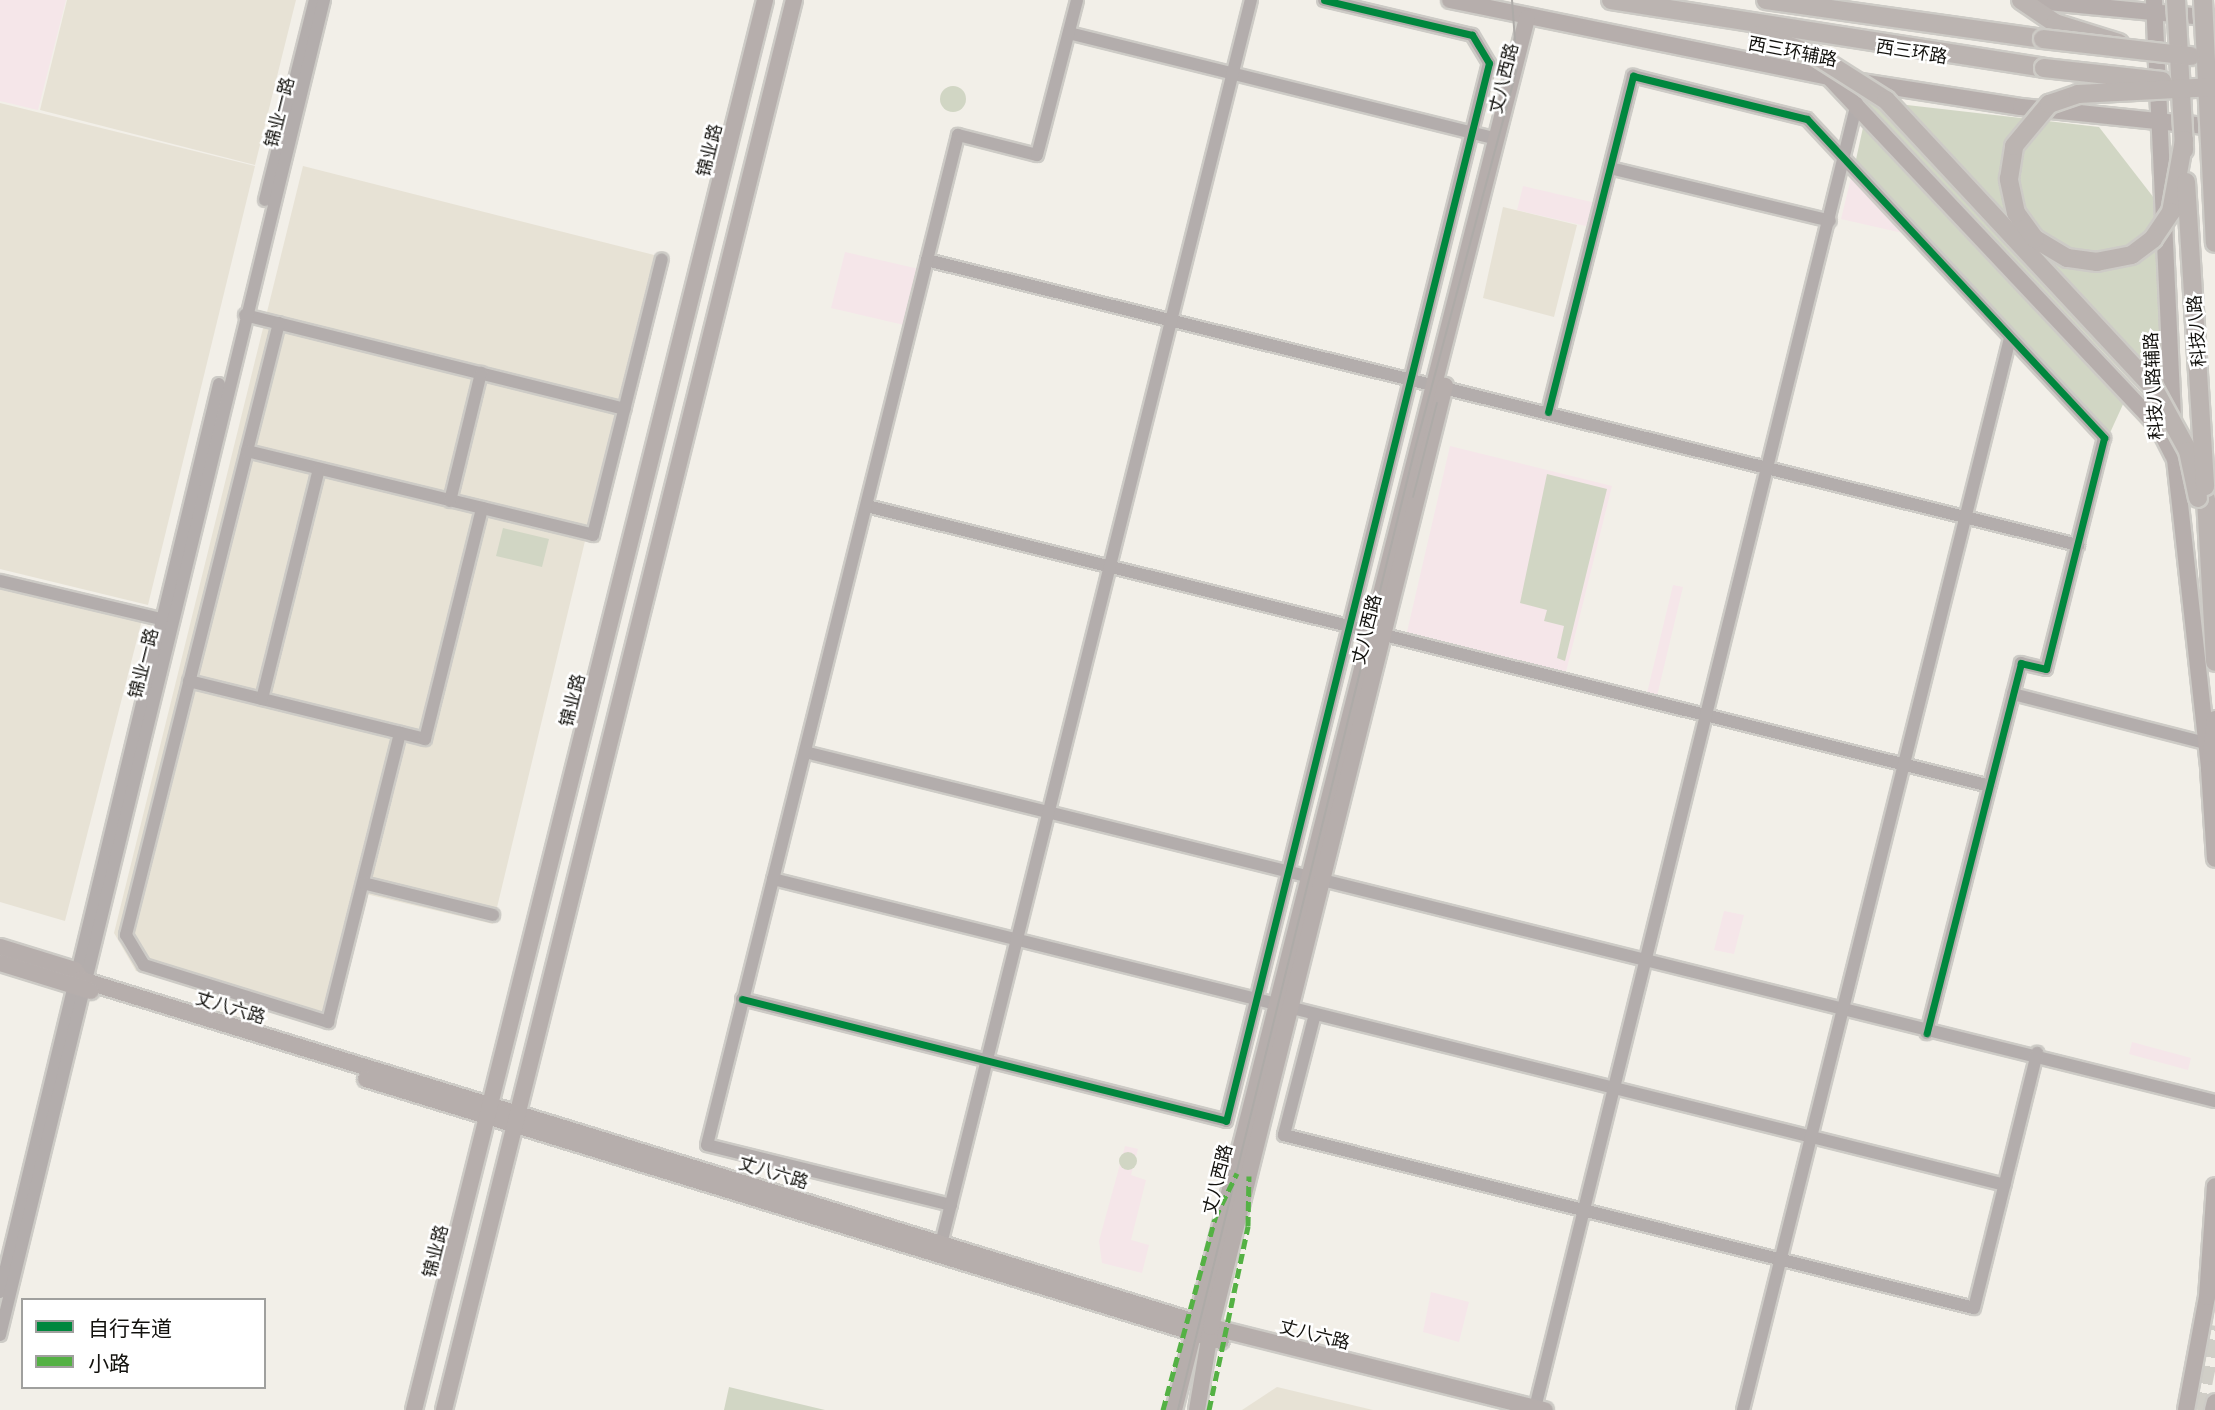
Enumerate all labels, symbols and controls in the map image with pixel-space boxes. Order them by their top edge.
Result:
street label: 西三环辅路 [1747,31,1839,69]
street label: 西三环路 [1875,34,1949,66]
street label: 丈八西路 [1483,40,1521,116]
street label: 锦业一路 [259,74,297,150]
street label: 锦业路 [691,121,725,179]
street label: 科技八路 [2182,294,2208,368]
street label: 科技八路辅路 [2138,332,2166,440]
street label: 丈八西路 [1346,591,1384,667]
street label: 锦业一路 [123,625,161,701]
street label: 锦业路 [554,671,588,729]
street label: 丈八六路 [193,985,269,1027]
street label: 丈八西路 [1197,1141,1235,1217]
street label: 丈八六路 [736,1150,812,1192]
street label: 锦业路 [417,1222,451,1280]
legend [21,1298,266,1389]
text: 自行车道 [88,1312,172,1342]
street label: 丈八六路 [1277,1314,1353,1352]
text: 小路 [88,1347,130,1377]

